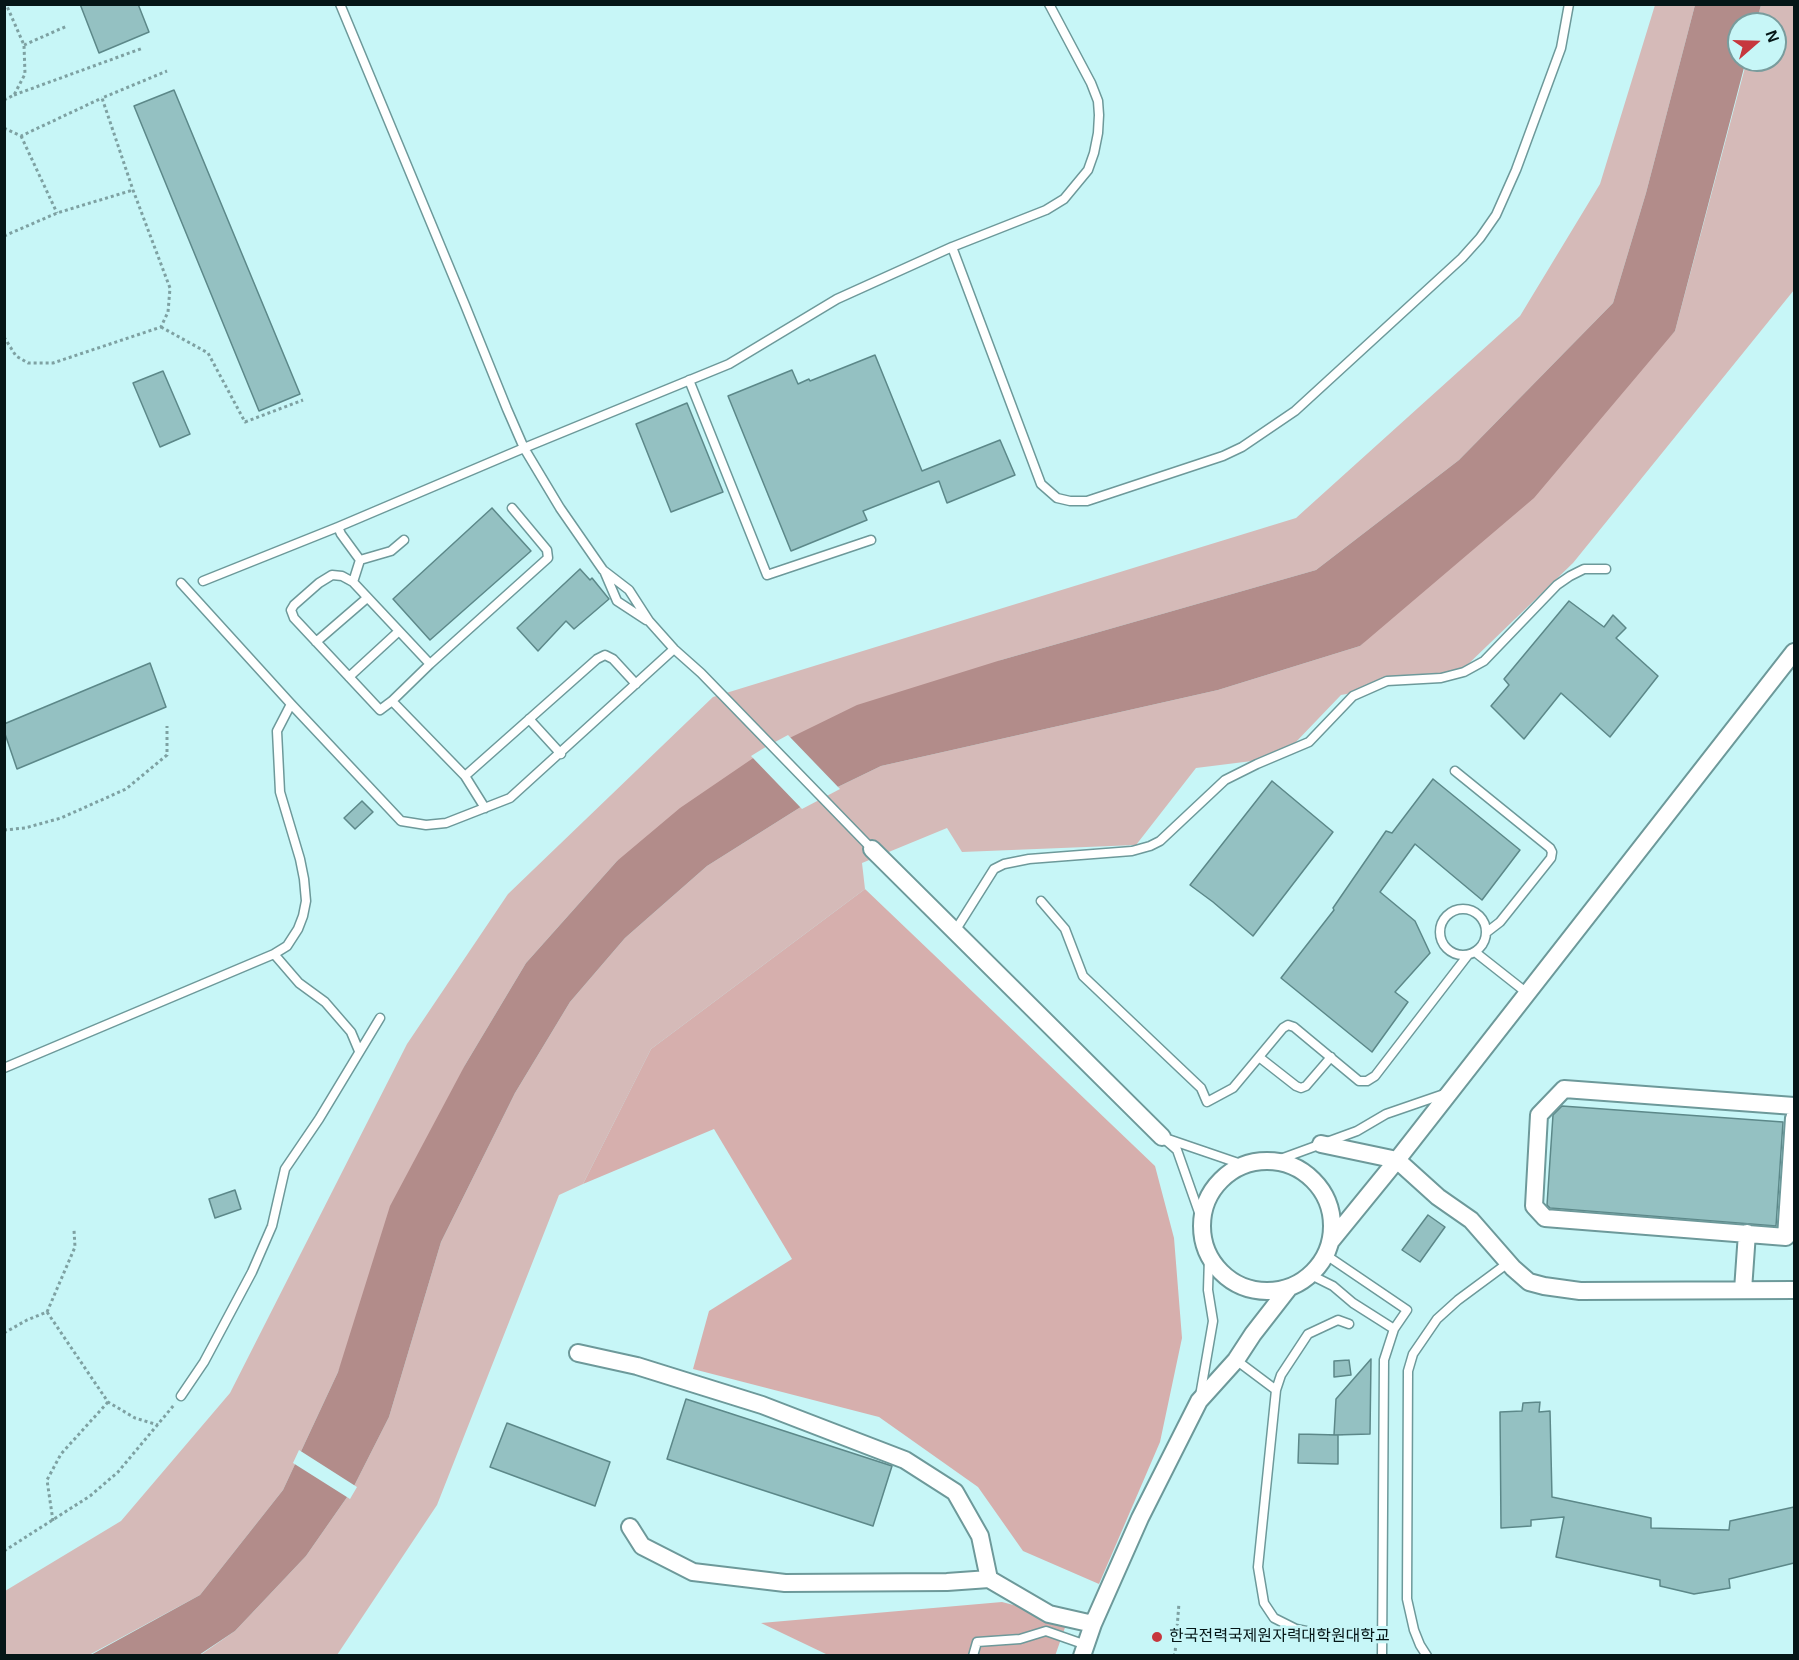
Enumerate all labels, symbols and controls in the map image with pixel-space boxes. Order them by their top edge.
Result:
north arrow [1727,12,1787,72]
text: N [1763,28,1782,45]
place label: 한국전력국제원자력대학원대학교 [1169,1627,1390,1647]
marker: 한국전력국제원자력대학원대학교 [1150,1630,1164,1644]

